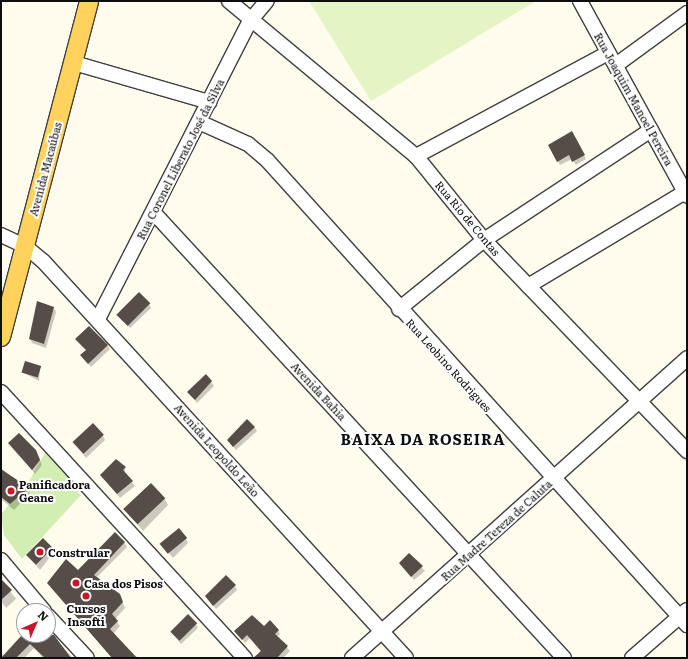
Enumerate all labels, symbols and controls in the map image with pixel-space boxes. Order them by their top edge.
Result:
street label: Rua Joaquim Manoel Pereira [592,30,676,168]
street label: Rua Coronel Liberato José da Silva [134,76,226,242]
street label: Avenida Macaúbas [26,121,64,217]
street label: Rua Rio de Contas [433,178,503,258]
street label: Rua Leobino Rodrigues [404,316,494,414]
street label: Avenida Bahia [289,359,349,423]
street label: Avenida Leopoldo Leão [172,401,262,499]
district label: BAIXA DA ROSEIRA [341,430,505,448]
street label: Rua Madre Tereza de Caluta [438,477,554,583]
place label: Panificadora Geane [19,478,90,504]
marker: Panificadora Geane [6,486,16,496]
place label: Constrular [48,545,110,559]
marker: Constrular [35,547,45,557]
place label: Casa dos Pisos [84,576,163,590]
marker: Casa dos Pisos [71,578,81,588]
marker: Cursos Insofti [81,591,91,601]
place label: Cursos Insofti [67,602,105,628]
north arrow [16,603,56,643]
text: N [35,606,53,624]

